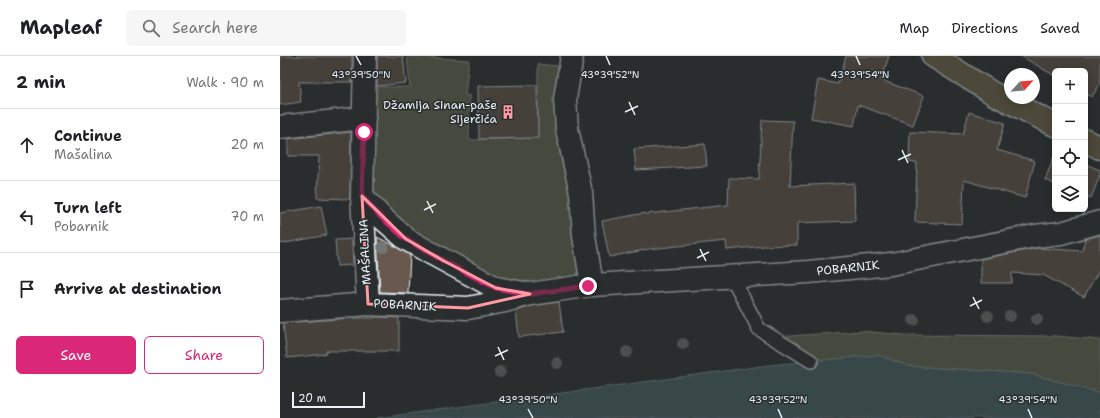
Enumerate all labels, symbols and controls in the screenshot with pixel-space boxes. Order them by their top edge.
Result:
search box [126,10,406,46]
text: Mapleaf [20,15,102,40]
icon: search [140,17,162,39]
text: Search here [172,18,258,38]
text: Map [900,19,930,37]
text: Directions [952,19,1018,37]
text: Saved [1040,19,1080,37]
text: 43°39'50"N [331,68,391,81]
text: 43°39'52"N [581,68,639,81]
text: 43°39'54"N [831,68,889,81]
north arrow [1004,68,1040,104]
map controls [1052,68,1088,212]
button: + [1052,68,1088,104]
text: 2 min [16,71,66,93]
text: Walk · 90 m [186,74,264,91]
place label: Džamija Sinan-paše Sijerčića [383,97,498,127]
building icon: Džamija Sinan-paše Sijerčića [500,104,516,120]
button: − [1052,104,1088,140]
route start [355,123,373,141]
text: Continue [54,126,122,146]
icon: ahead [16,134,38,156]
text: 20 m [231,136,264,153]
button: locate [1052,140,1088,176]
text: Mašalina [54,146,112,163]
button: layers [1052,176,1088,212]
text: Turn left [54,198,122,218]
icon: left [16,206,38,228]
text: 70 m [230,208,264,225]
text: Pobarnik [54,218,109,235]
street label: MAŠALINA [355,218,375,285]
street label: POBARNIK [816,257,880,279]
route end [579,277,597,295]
icon: arrive [16,278,38,300]
text: Arrive at destination [54,279,222,299]
street label: POBARNIK [373,295,437,315]
button: Save [16,336,136,374]
button: Share [144,336,264,374]
scale bar [292,390,365,409]
text: 20 m [298,391,326,406]
text: 43°39'50"N [498,393,558,406]
text: 43°39'52"N [749,393,807,406]
text: 43°39'54"N [999,393,1057,406]

